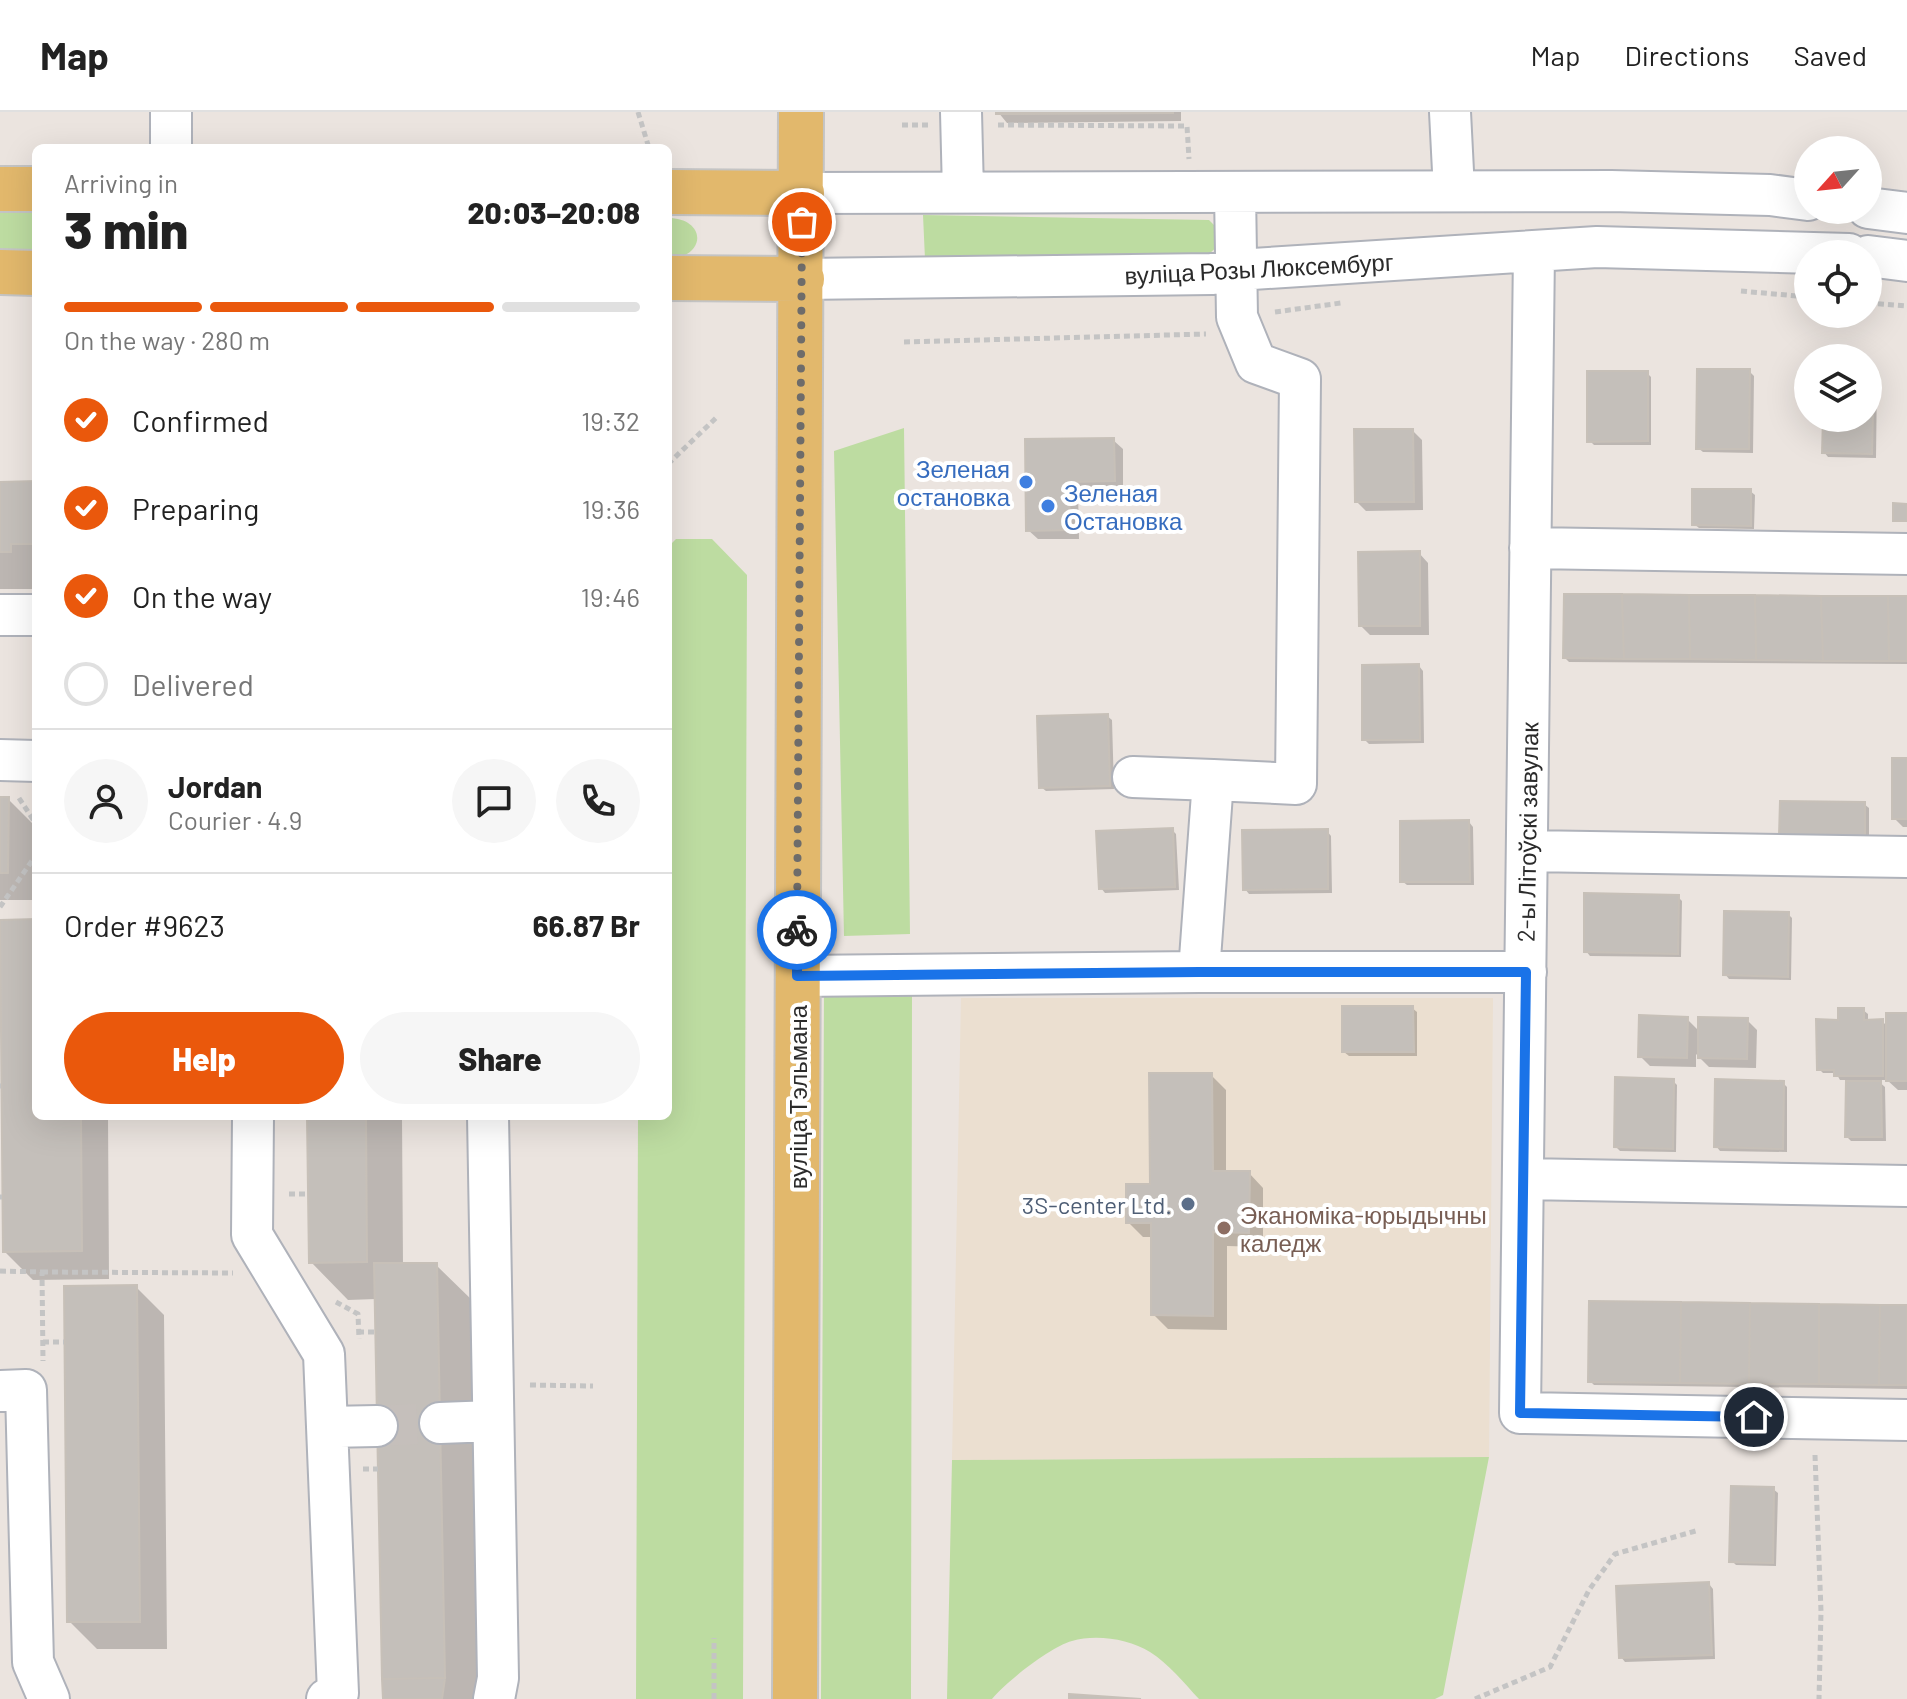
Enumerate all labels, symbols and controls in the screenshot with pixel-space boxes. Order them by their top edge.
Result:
text: Map [40,32,109,78]
text: Map [1531,38,1580,72]
text: Directions [1624,38,1750,72]
text: Saved [1794,38,1867,72]
north arrow [1794,136,1882,224]
map controls [1794,136,1882,432]
text: Arriving in [64,167,178,198]
pin [768,188,836,256]
text: 20:03–20:08 [468,194,640,230]
text: 3 min [64,197,188,259]
icon: bag [780,200,824,244]
button: locate [1794,240,1882,328]
street label: вуліца Розы Люксембург [1124,246,1394,290]
text: On the way · 280 m [64,324,270,355]
button: layers [1794,344,1882,432]
icon: check [64,398,108,442]
text: Confirmed [132,402,269,438]
text: 19:32 [581,405,640,436]
place label: Зеленая остановка [897,454,1011,511]
marker: Зеленая остановка [1017,473,1035,491]
place label: Зеленая Остановка [1064,478,1183,535]
icon: check [64,486,108,530]
text: Preparing [132,490,259,526]
text: 19:36 [582,493,640,524]
marker: Зеленая Остановка [1039,497,1057,515]
icon: check [64,574,108,618]
text: On the way [132,578,272,614]
text: 19:46 [581,581,640,612]
text: Delivered [132,666,254,702]
street label: 2-ы Літоўскі завулак [1511,721,1543,942]
button: person [64,759,148,843]
button: chat [452,759,536,843]
button: phone [556,759,640,843]
text: Jordan [168,768,263,804]
text: Courier · 4.9 [168,804,302,835]
courier [757,890,837,970]
text: Order #9623 [64,907,225,943]
text: 66.87 Br [532,907,640,943]
icon: bike [775,908,819,952]
street label: вуліца Тэльмана [783,1004,812,1189]
button: Help [64,1012,344,1104]
button: Share [360,1012,640,1104]
place label: 3S-center Ltd. [1022,1190,1172,1219]
marker: 3S-center Ltd. [1179,1195,1197,1213]
place label: Эканоміка-юрыдычны каледж [1240,1200,1487,1257]
marker: Эканоміка-юрыдычны каледж [1215,1219,1233,1237]
pin [1720,1383,1788,1451]
icon: home [1732,1395,1776,1439]

